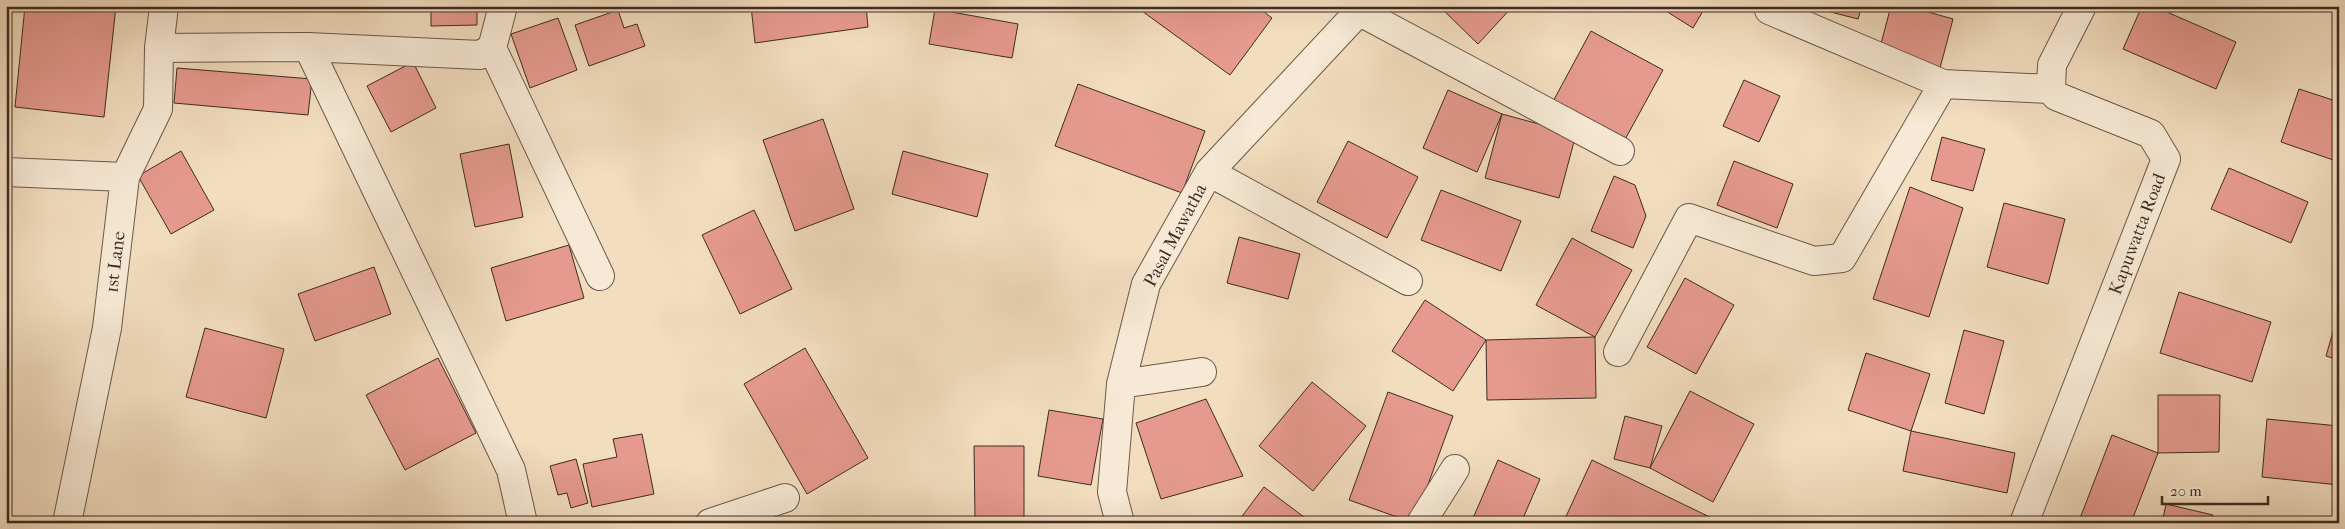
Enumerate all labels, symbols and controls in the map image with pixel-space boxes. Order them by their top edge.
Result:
street label: Kapuwatta Road [2105,170,2170,298]
street label: Pasal Mawatha [1139,180,1212,290]
street label: 1st Lane [101,230,130,294]
scale bar [2162,474,2269,506]
text: 20 m [2170,482,2202,500]

